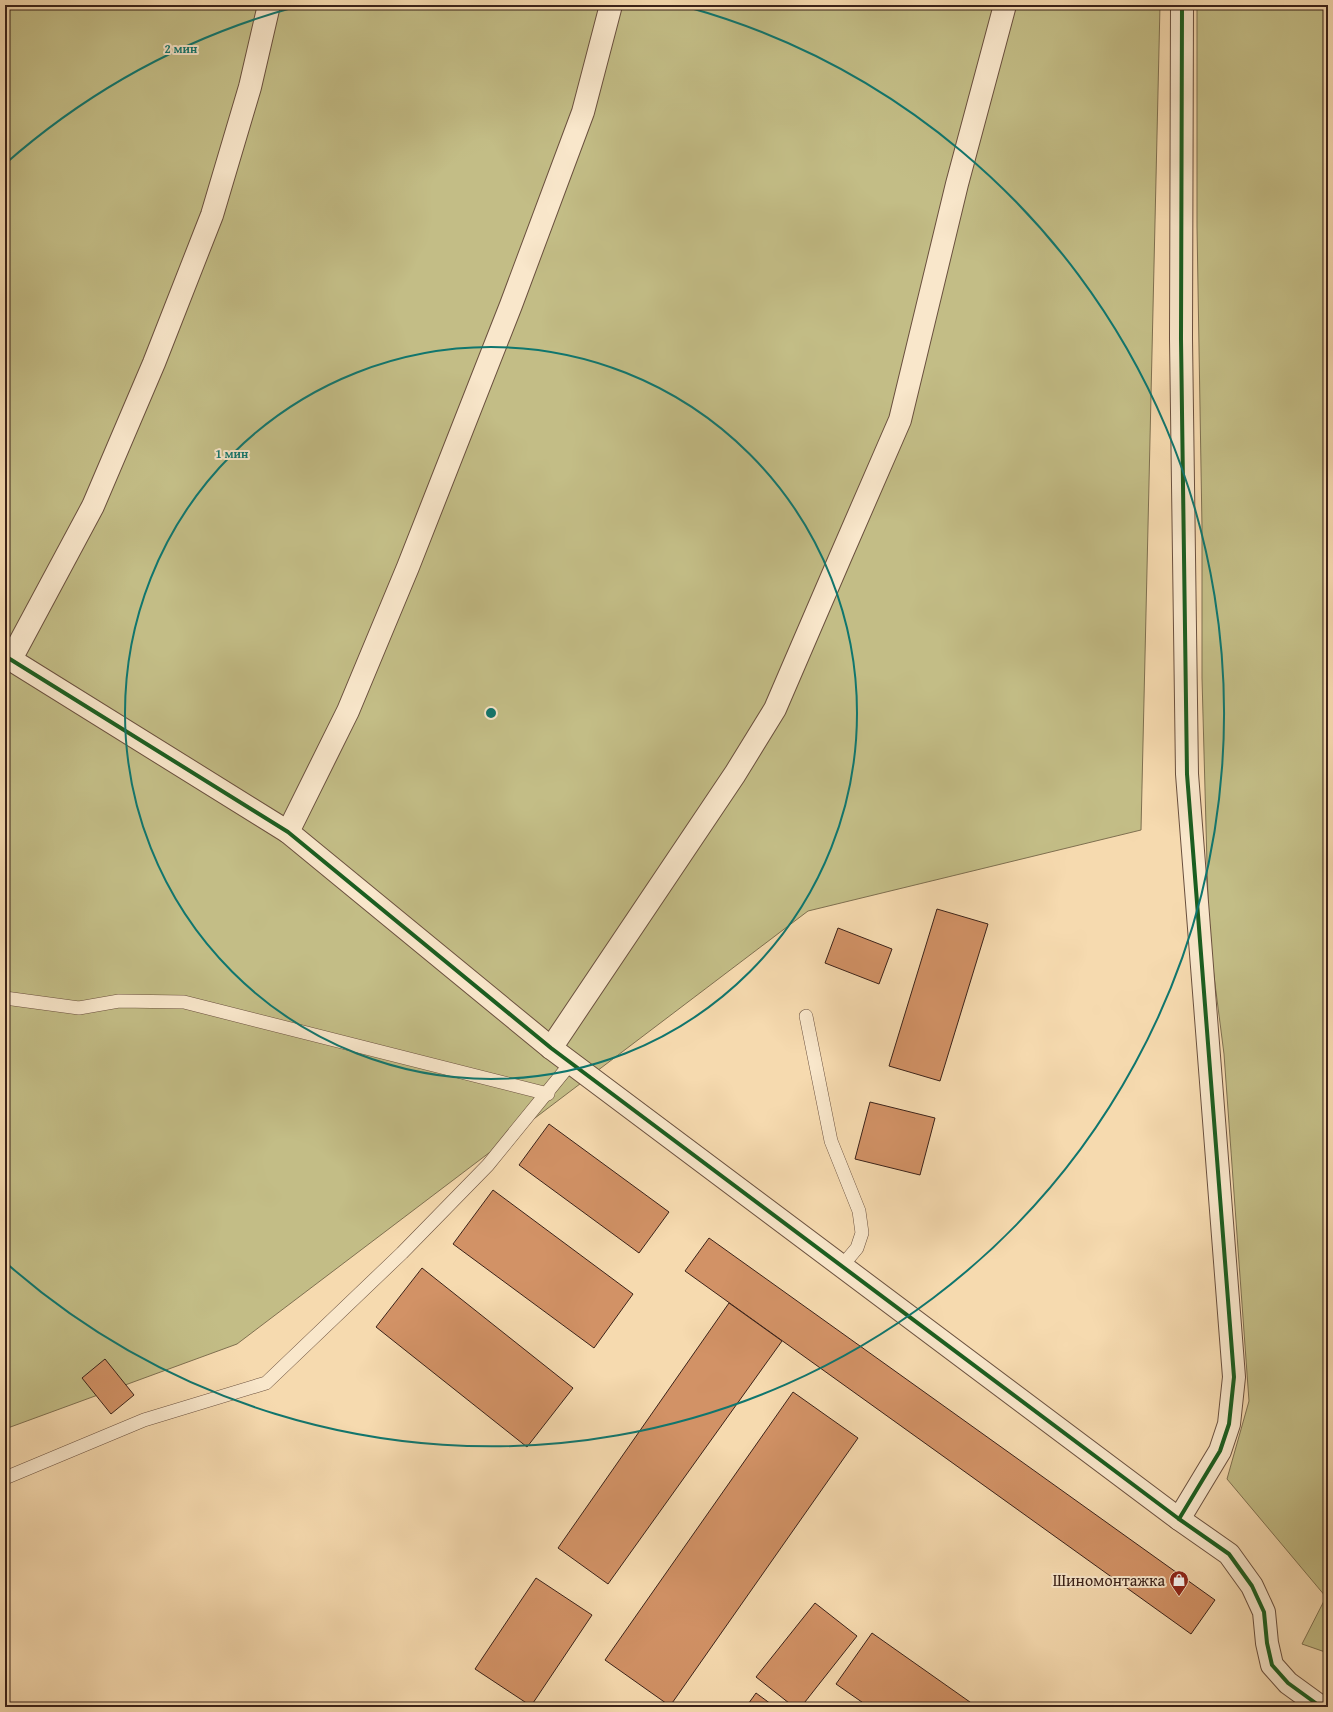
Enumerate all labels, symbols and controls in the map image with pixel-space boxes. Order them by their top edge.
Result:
text: 2 мин [165,40,198,57]
text: 1 мин [216,445,249,462]
centre of rings [484,706,498,720]
place label: Шиномонтажка [1053,1568,1165,1592]
shop icon: Шиномонтажка [1168,1569,1190,1597]

